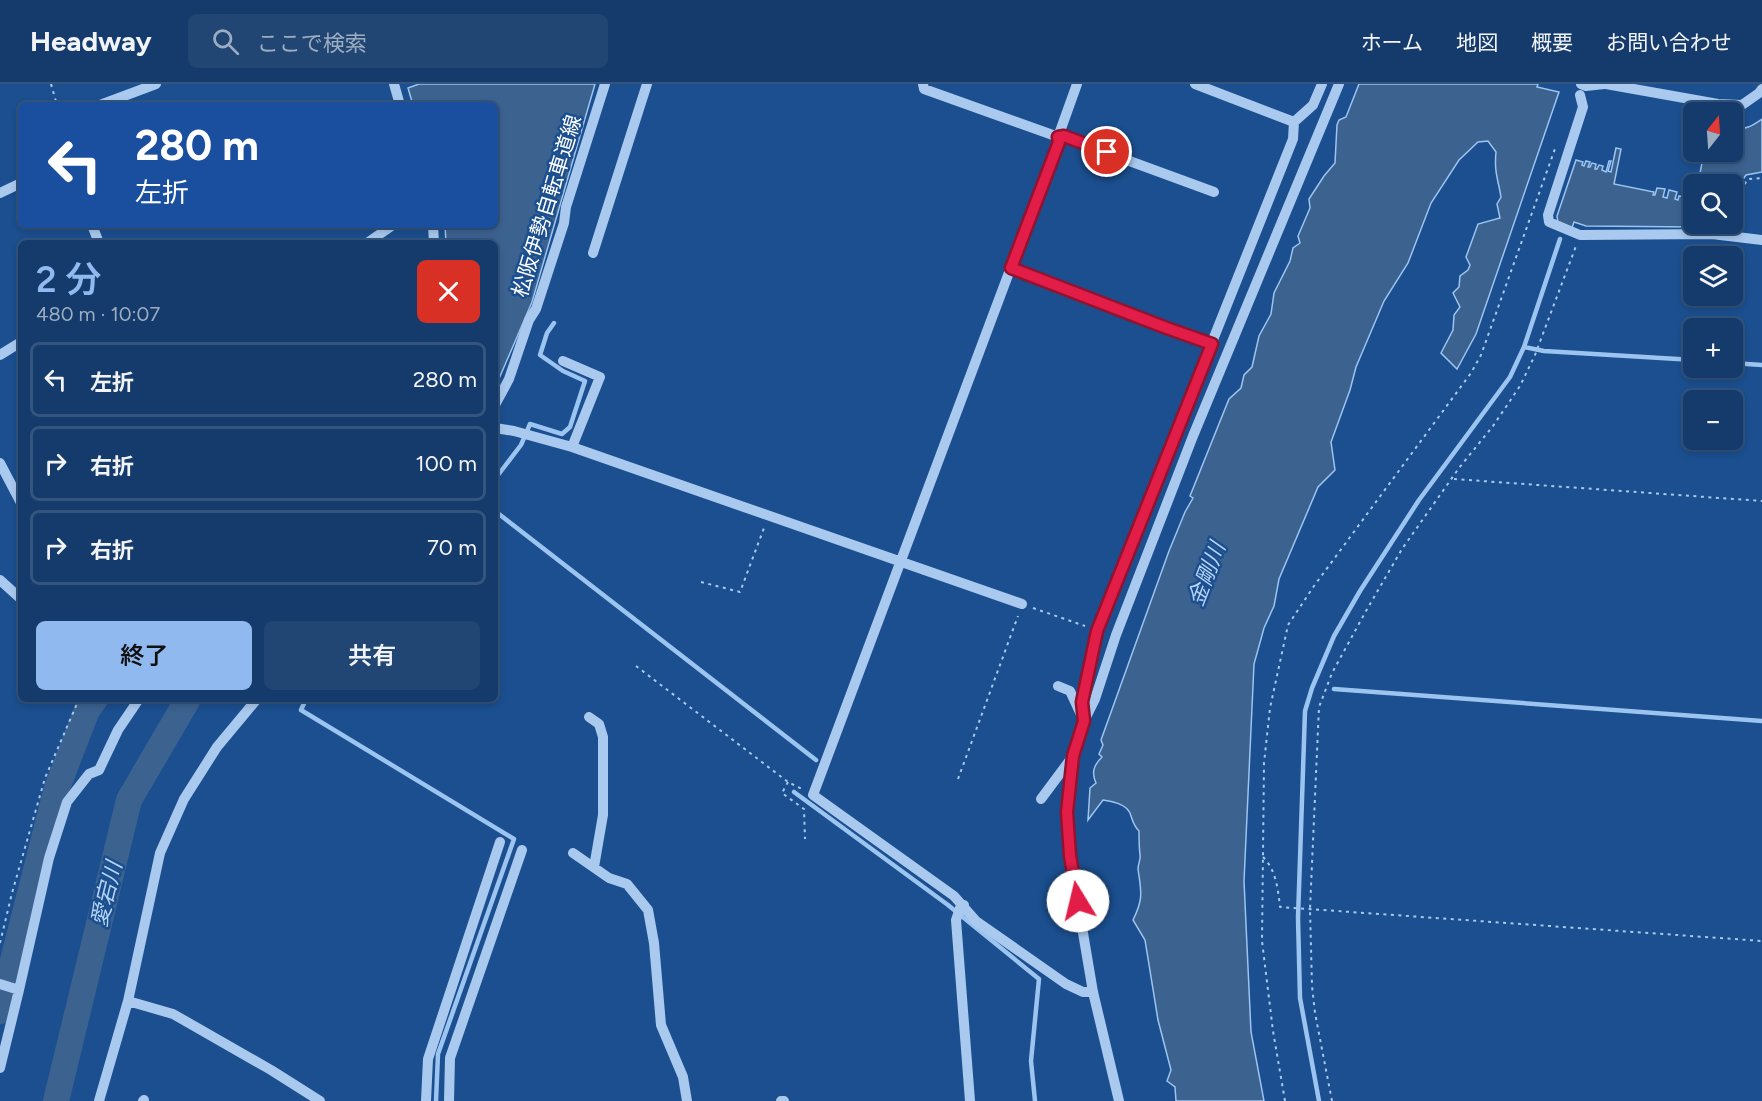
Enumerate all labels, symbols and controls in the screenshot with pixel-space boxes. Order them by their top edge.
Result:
search box [188,14,608,68]
text: Headway [30,24,152,58]
icon: search [209,25,242,58]
text: ここで検索 [257,30,367,57]
text: ホーム [1361,30,1423,55]
text: 地図 [1456,30,1498,55]
text: 概要 [1531,30,1573,55]
text: お問い合わせ [1606,30,1732,55]
north arrow [1683,102,1743,162]
map controls [1683,102,1743,450]
street label: 松阪伊勢自転車道線 [507,112,586,300]
text: 280 m [135,120,259,171]
icon: left [36,126,114,204]
pin [1081,126,1132,177]
icon: arrive [1090,135,1123,168]
button: search [1683,174,1743,234]
text: 左折 [135,176,189,209]
button: layers [1683,246,1743,306]
text: 2 分 [36,258,101,301]
button: close [417,260,480,323]
text: 480 m · 10:07 [36,302,160,326]
button: + [1683,318,1743,378]
icon: left [39,363,72,396]
text: 280 m [413,366,477,393]
text: 左折 [90,369,134,396]
button: − [1683,390,1743,450]
icon: right [39,447,72,480]
text: 100 m [416,450,477,477]
text: 右折 [90,453,134,480]
icon: right [39,531,72,564]
text: 70 m [427,534,477,561]
text: 右折 [90,537,134,564]
water label: 金剛川 [1182,537,1232,610]
button: 終了 [36,621,252,690]
button: 共有 [264,621,480,690]
water label: 愛宕川 [85,857,128,929]
position arrow [1046,869,1110,933]

